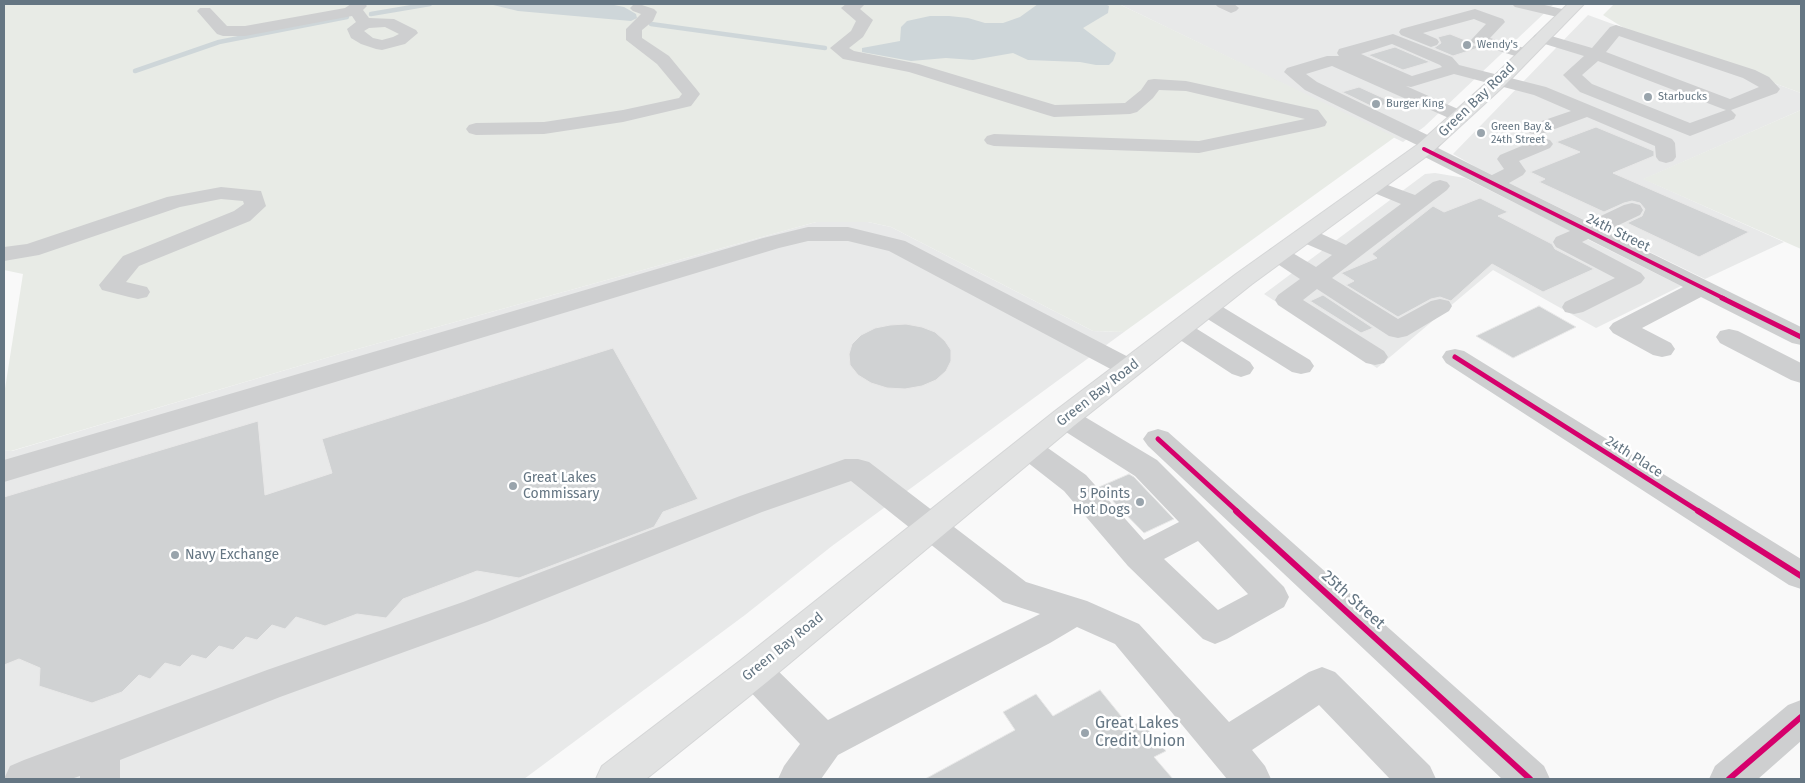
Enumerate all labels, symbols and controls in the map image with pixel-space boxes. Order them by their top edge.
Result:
place label: Wendy's [1477,38,1518,52]
marker: Wendy's [1461,39,1473,51]
street label: Green Bay Road [1435,59,1519,141]
place label: Starbucks [1658,90,1707,104]
marker: Starbucks [1642,91,1654,103]
place label: Burger King [1386,97,1444,111]
marker: Burger King [1370,98,1382,110]
place label: Green Bay & 24th Street [1491,120,1552,146]
marker: Green Bay & 24th Street [1475,127,1487,139]
street label: 24th Street [1583,210,1653,256]
street label: Green Bay Road [1054,356,1142,430]
street label: 24th Place [1602,433,1666,481]
place label: Great Lakes Commissary [523,470,599,502]
marker: Great Lakes Commissary [507,480,519,492]
place label: 5 Points Hot Dogs [1073,486,1130,518]
marker: 5 Points Hot Dogs [1134,496,1146,508]
place label: Navy Exchange [185,547,279,563]
marker: Navy Exchange [169,549,181,561]
street label: 25th Street [1317,567,1389,633]
street label: Green Bay Road [739,609,827,685]
place label: Great Lakes Credit Union [1095,714,1185,752]
marker: Great Lakes Credit Union [1079,727,1091,739]

